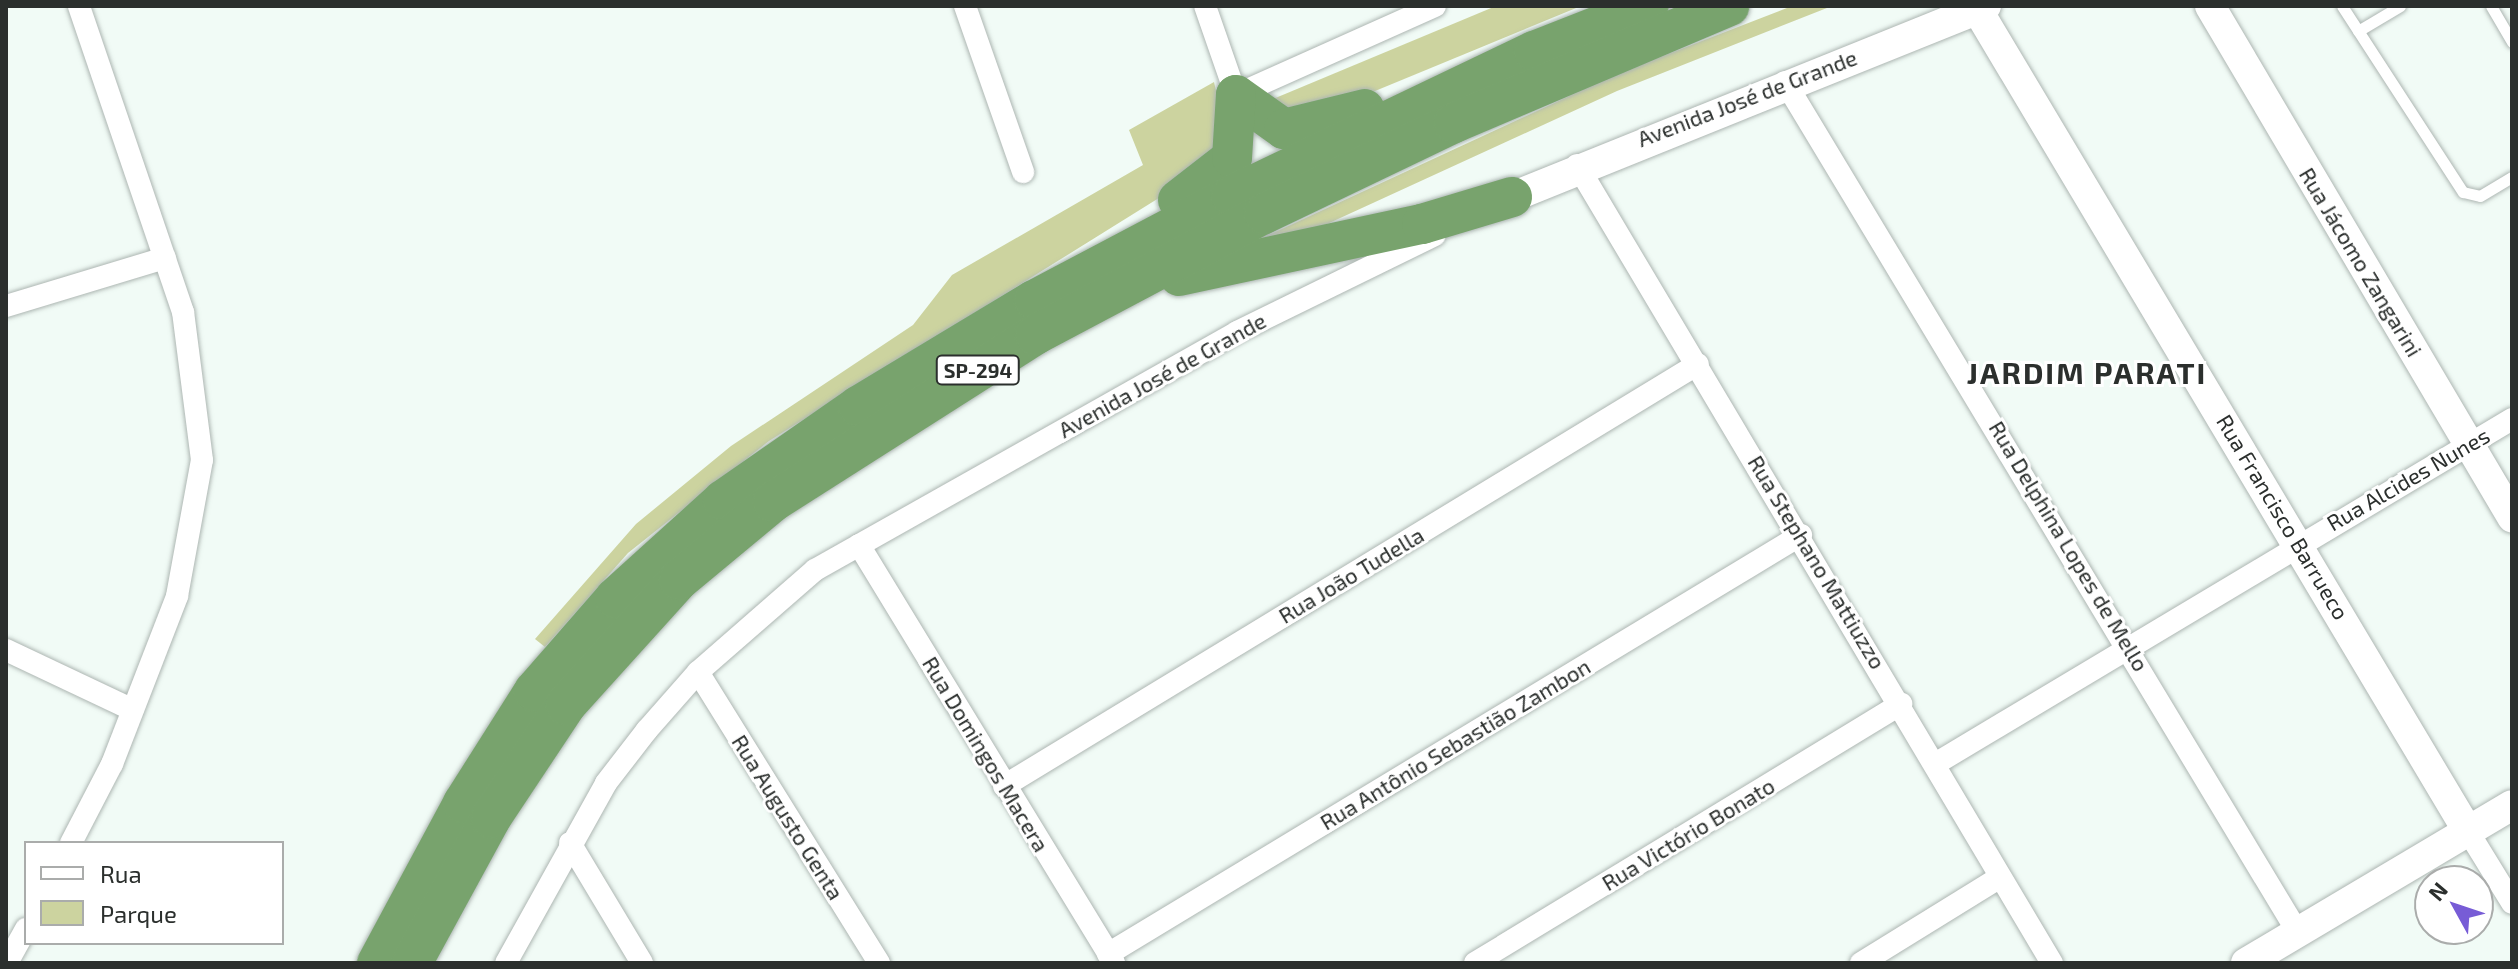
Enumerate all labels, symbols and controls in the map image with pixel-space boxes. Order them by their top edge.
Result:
street label: Avenida José de Grande [1633,44,1861,152]
street label: Rua Jácomo Zangarini [2294,162,2428,362]
street label: Avenida José de Grande [1053,307,1271,443]
road number: SP-294 [934,354,1022,386]
district label: JARDIM PARATI [1967,354,2207,390]
street label: Rua Francisco Barrueco [2211,410,2355,624]
street label: Rua Delphina Lopes de Mello [1984,416,2154,676]
street label: Rua Alcides Nunes [2322,422,2494,536]
street label: Rua Stephano Mattiuzzo [1743,450,1891,674]
street label: Rua João Tudella [1273,521,1429,629]
street label: Rua Domingos Macera [917,652,1055,856]
street label: Rua Antônio Sebastião Zambon [1315,653,1595,835]
street label: Rua Augusto Genta [726,729,850,905]
street label: Rua Victório Bonato [1597,772,1779,896]
legend [24,841,284,945]
text: Rua [100,859,142,888]
north arrow [2414,865,2494,945]
text: N [2422,876,2452,905]
text: Parque [100,899,177,928]

